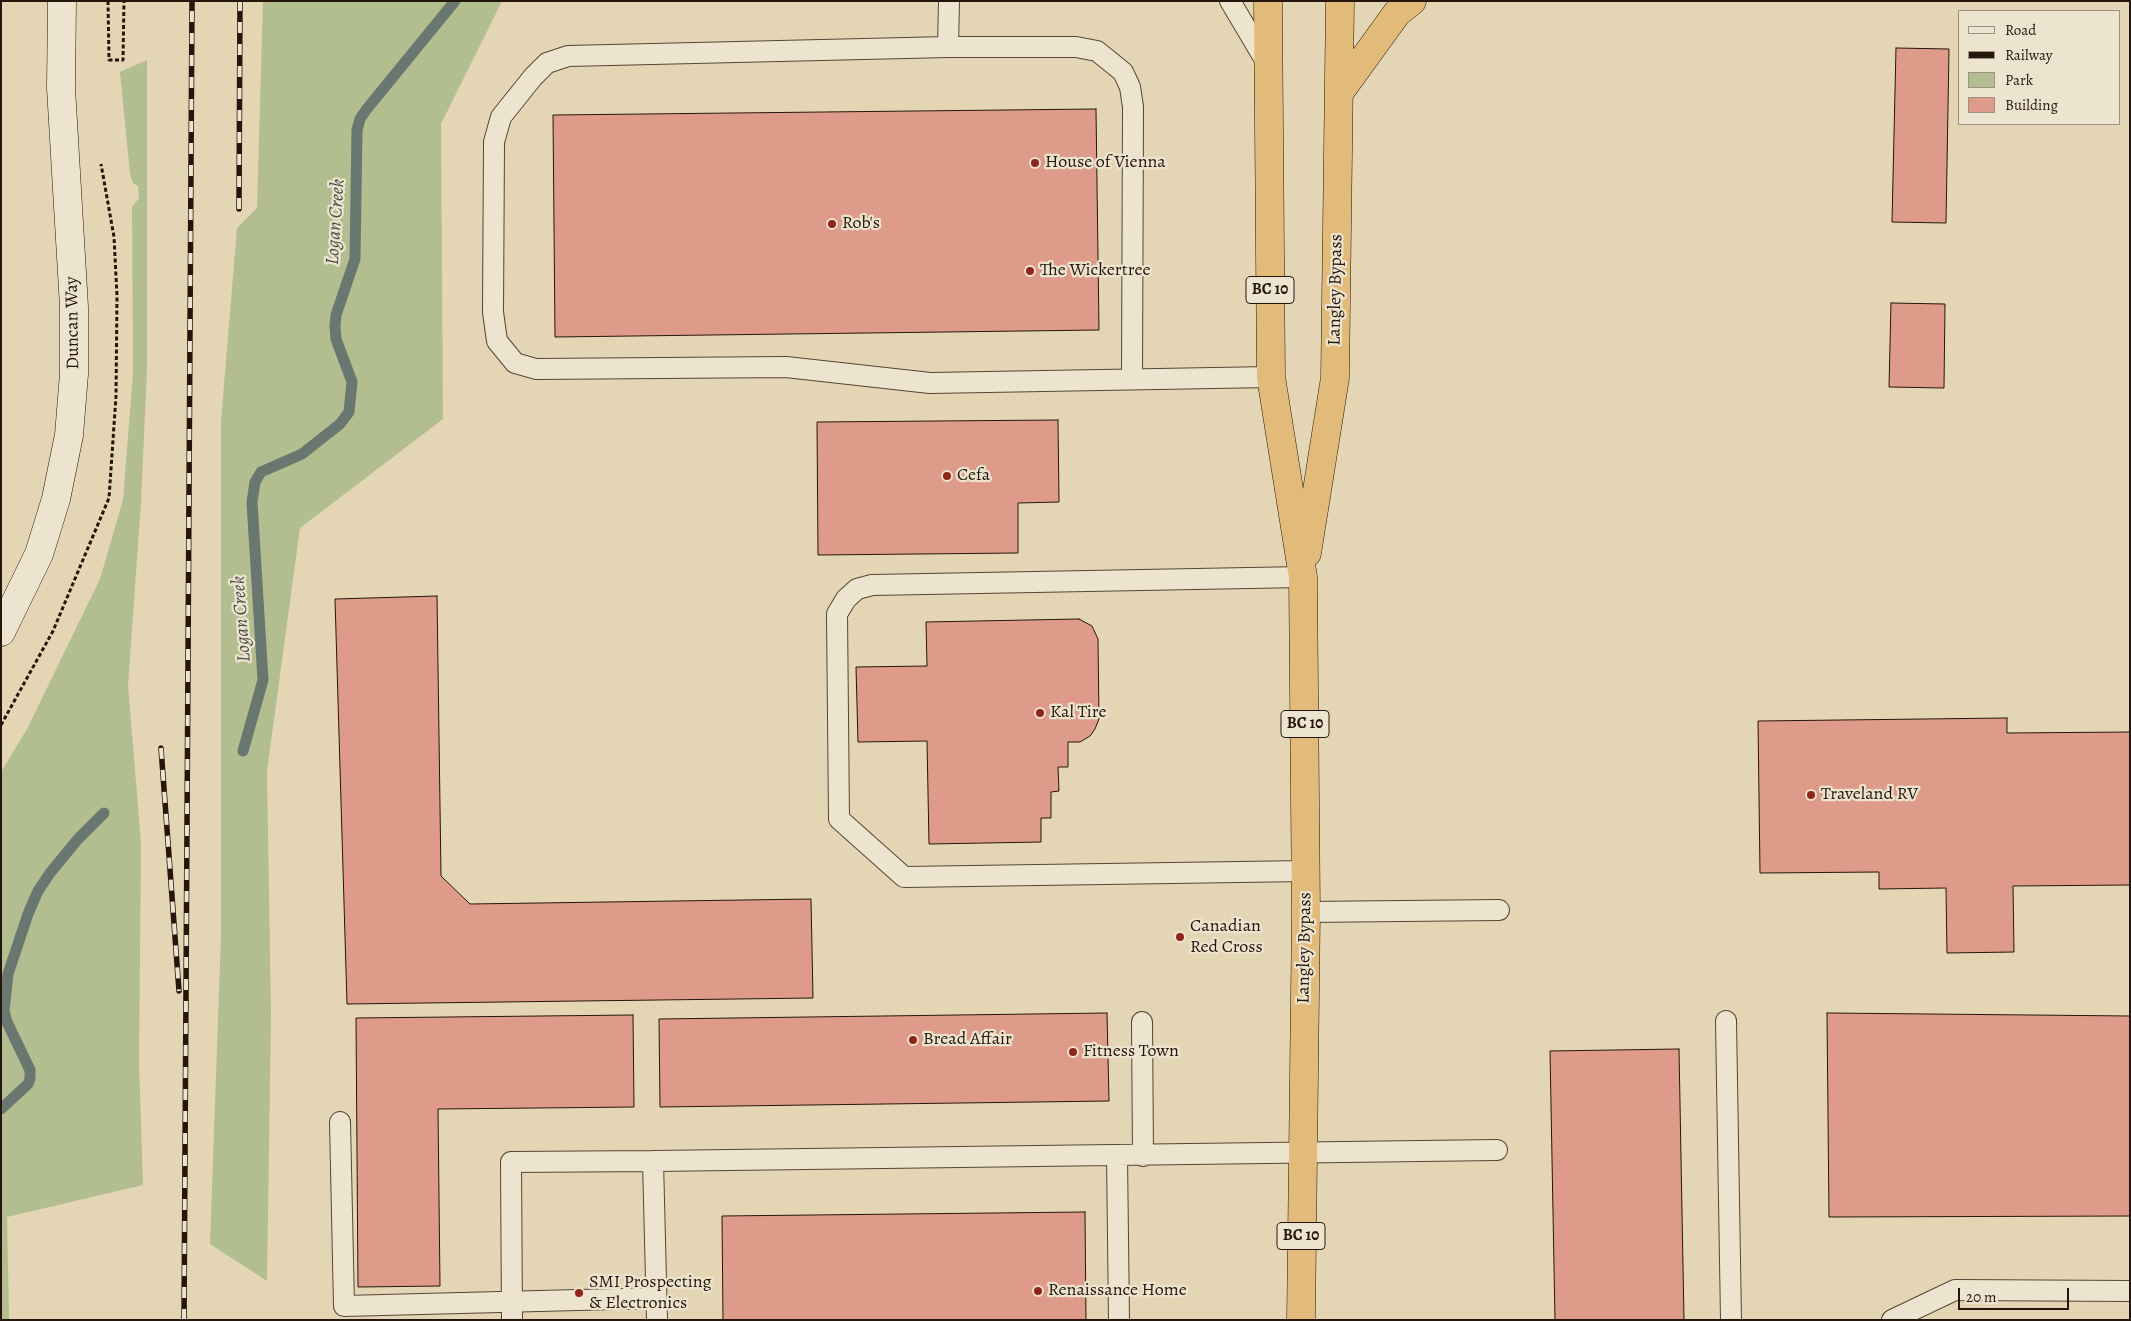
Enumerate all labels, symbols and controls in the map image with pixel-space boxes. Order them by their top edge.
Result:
legend [1958,10,2121,125]
text: Road [2005,20,2036,40]
text: Railway [2005,45,2052,65]
text: Park [2005,70,2033,90]
text: Building [2005,95,2058,115]
place label: House of Vienna [1045,152,1166,174]
marker: House of Vienna [1029,157,1041,169]
water label: Logan Creek [322,178,350,266]
place label: Rob's [842,213,880,235]
marker: Rob's [826,218,838,230]
street label: Langley Bypass [1324,234,1348,346]
place label: The Wickertree [1040,260,1151,282]
marker: The Wickertree [1024,265,1036,277]
street label: Duncan Way [61,276,85,370]
road number: BC 10 [1246,276,1294,304]
place label: Cefa [957,465,990,487]
marker: Cefa [941,470,953,482]
water label: Logan Creek [228,575,256,663]
place label: Kal Tire [1050,702,1107,724]
marker: Kal Tire [1034,707,1046,719]
road number: BC 10 [1281,711,1329,738]
place label: Traveland RV [1821,784,1918,806]
marker: Traveland RV [1805,789,1817,801]
street label: Langley Bypass [1293,892,1317,1004]
place label: Canadian Red Cross [1190,916,1263,959]
marker: Canadian Red Cross [1174,931,1186,943]
place label: Bread Affair [923,1029,1012,1051]
marker: Bread Affair [907,1034,919,1046]
place label: Fitness Town [1083,1041,1179,1063]
marker: Fitness Town [1067,1046,1079,1058]
road number: BC 10 [1277,1222,1325,1250]
place label: SMI Prospecting & Electronics [589,1272,712,1315]
scale bar [1961,1278,2072,1310]
place label: Renaissance Home [1048,1280,1187,1302]
marker: Renaissance Home [1032,1285,1044,1297]
marker: SMI Prospecting & Electronics [573,1287,585,1299]
text: 20 m [1966,1287,1997,1307]

